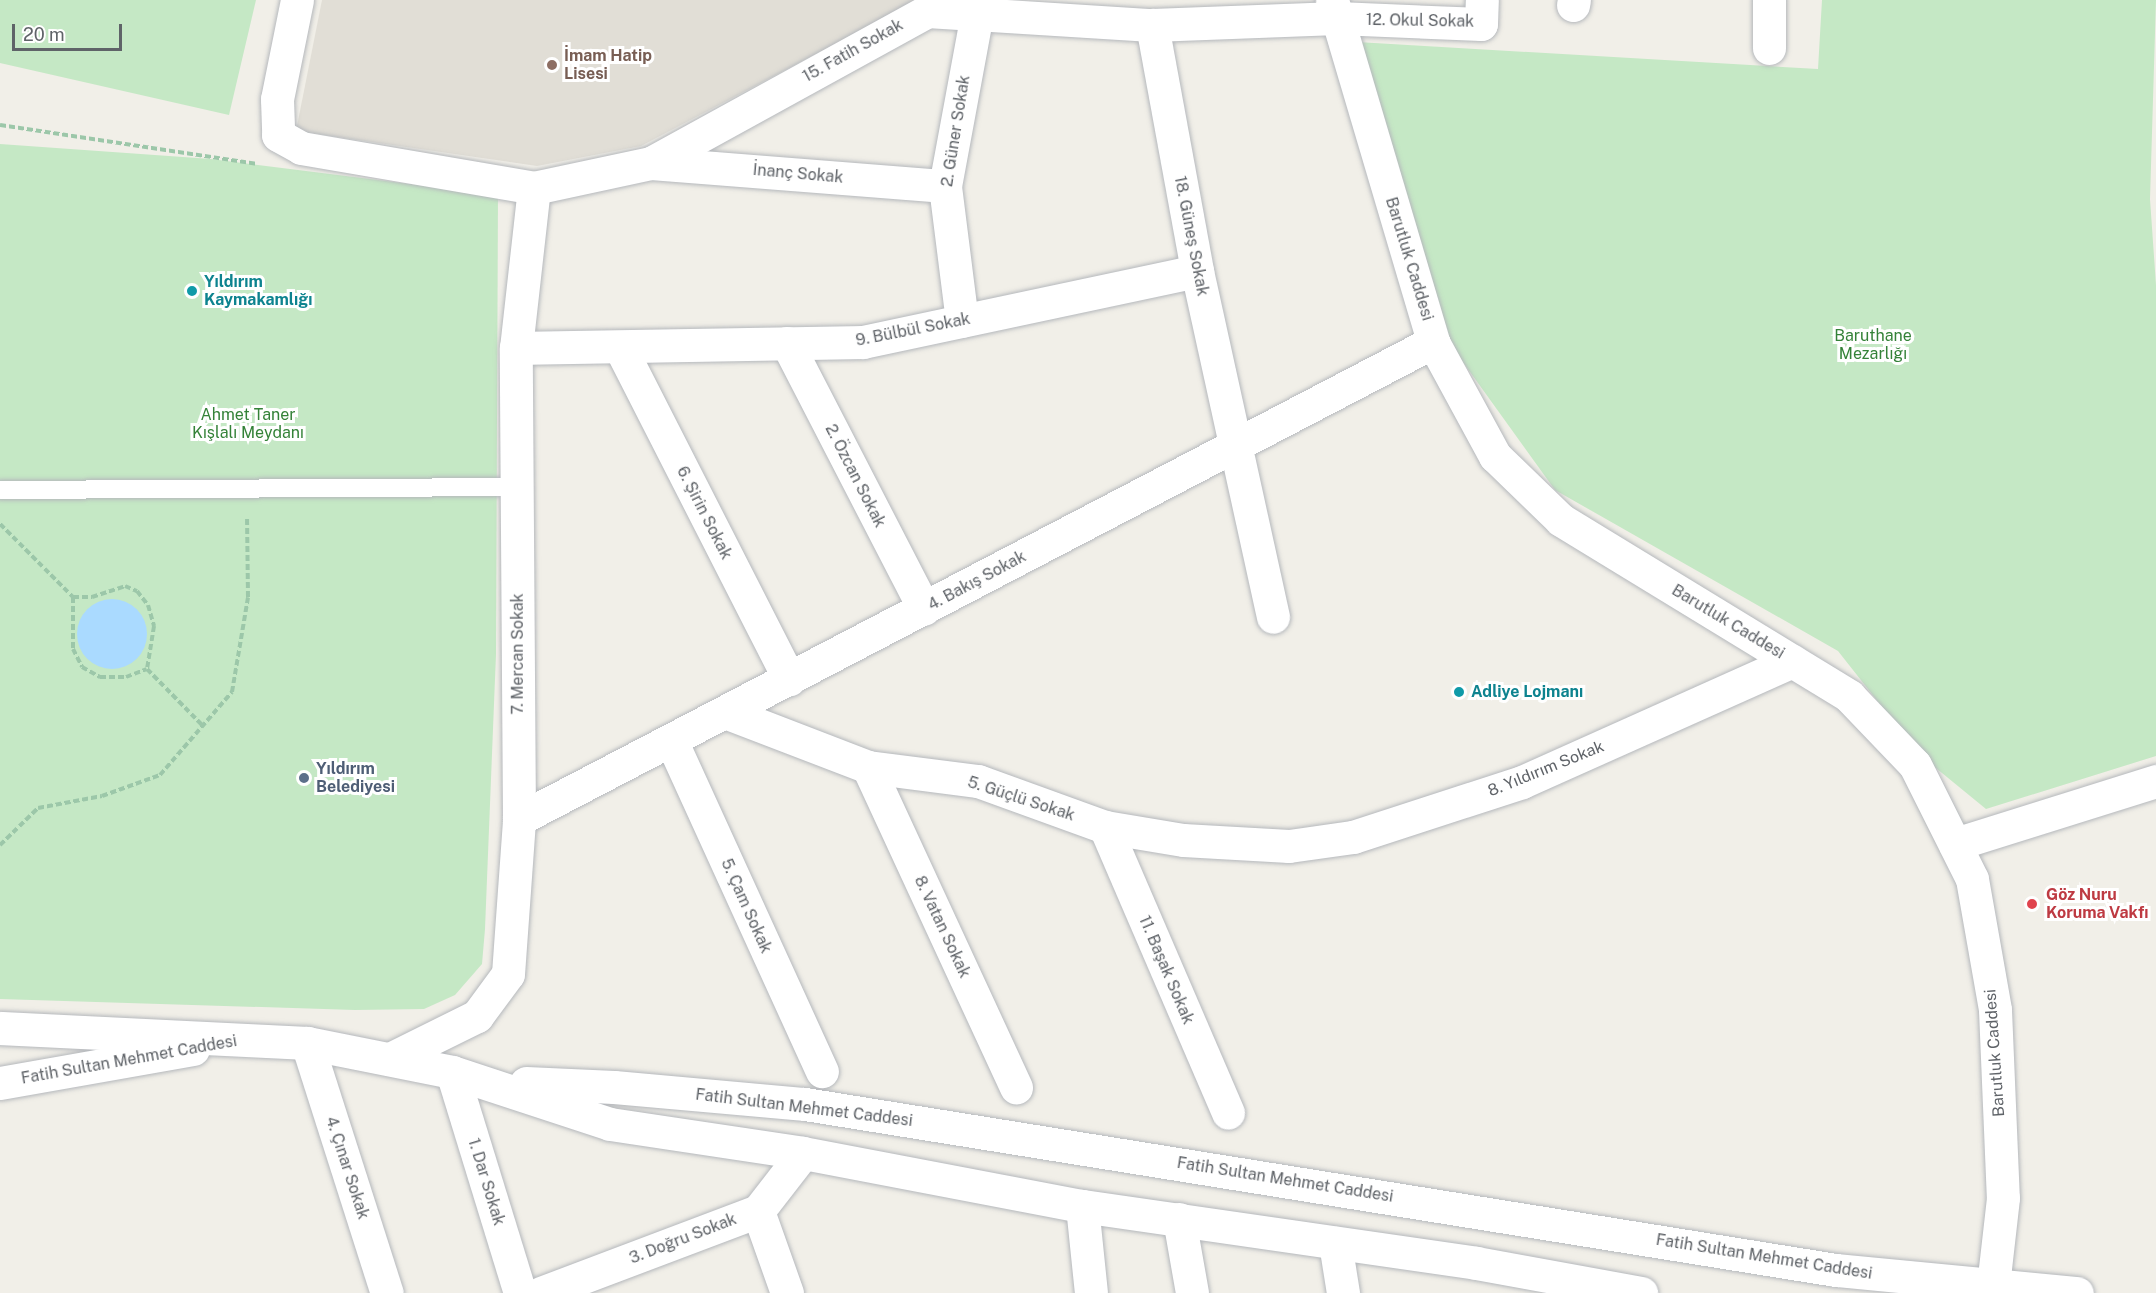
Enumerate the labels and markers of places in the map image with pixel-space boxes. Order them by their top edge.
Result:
place label: İmam Hatip Lisesi [564,46,652,84]
marker: İmam Hatip Lisesi [545,58,559,72]
place label: Yıldırım Kaymakamlığı [204,272,312,310]
marker: Yıldırım Kaymakamlığı [185,284,199,298]
place label: Adliye Lojmanı [1471,682,1583,702]
marker: Adliye Lojmanı [1452,685,1466,699]
place label: Yıldırım Belediyesi [316,759,395,797]
marker: Yıldırım Belediyesi [297,771,311,785]
place label: Göz Nuru Koruma Vakfı [2046,885,2149,923]
marker: Göz Nuru Koruma Vakfı [2023,895,2041,913]

